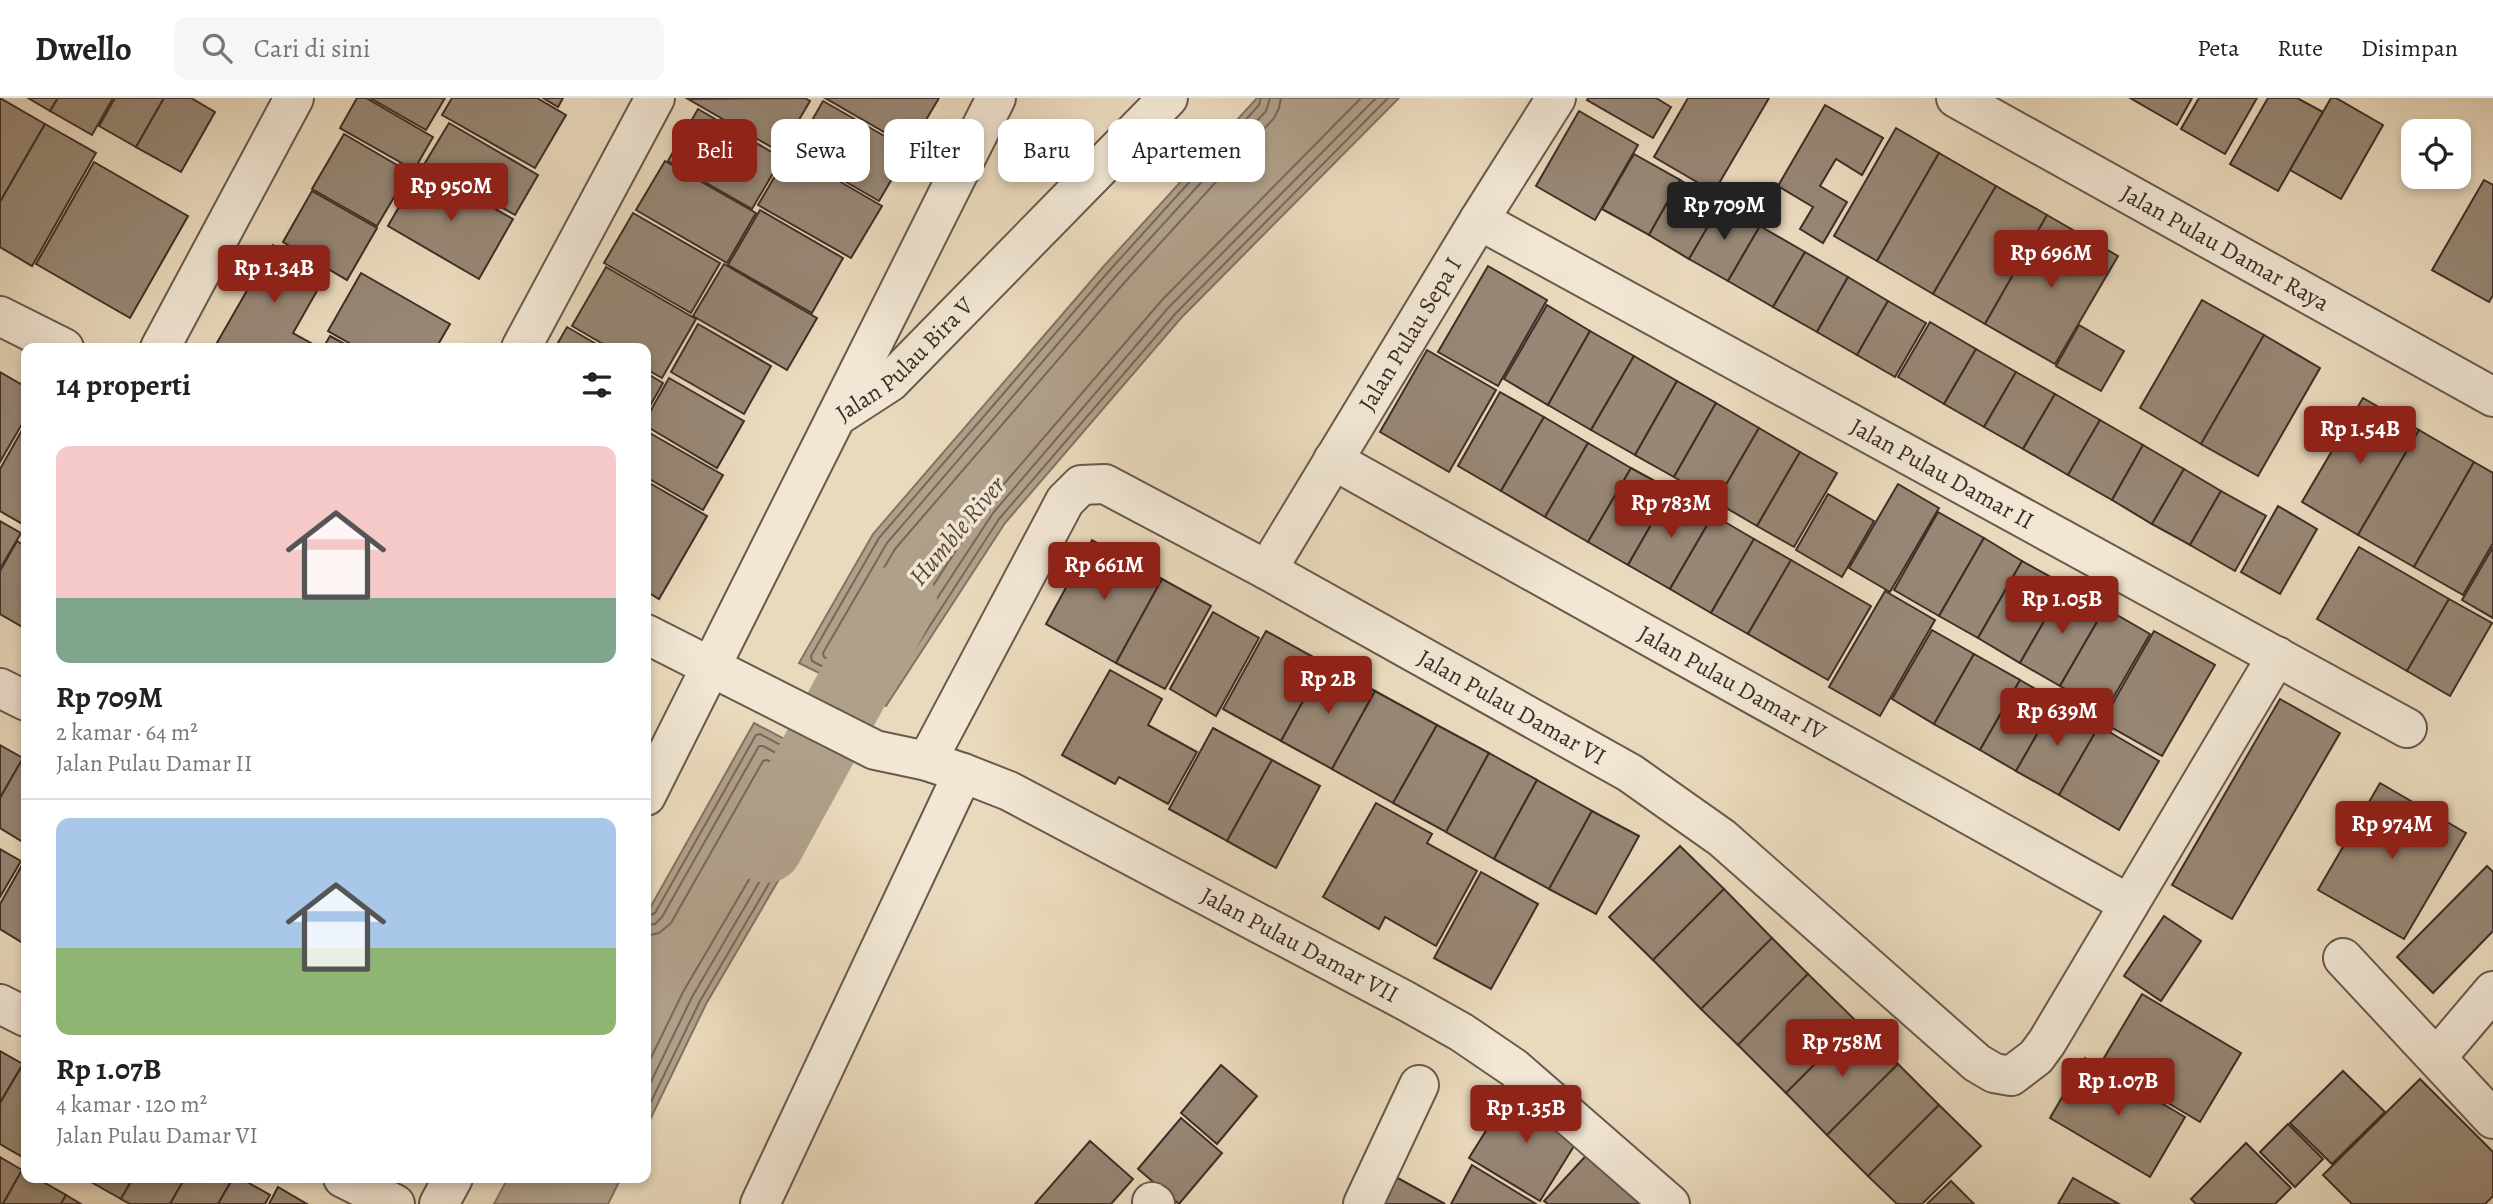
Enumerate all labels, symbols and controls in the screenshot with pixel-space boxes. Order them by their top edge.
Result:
search box [174,17,664,80]
text: Dwello [35,26,132,71]
icon: search [198,29,236,67]
text: Cari di sini [254,31,370,66]
text: Peta [2197,32,2239,64]
text: Rute [2277,32,2323,64]
text: Disimpan [2361,32,2458,64]
chip: Beli [672,119,757,182]
chip: Sewa [771,119,870,182]
chip: Filter [884,119,984,182]
chip: Baru [998,119,1094,182]
chip: Apartemen [1108,119,1265,182]
map controls [2401,119,2471,189]
button: locate [2401,119,2471,189]
pin: Rp 950M [386,164,516,223]
text: Rp 950M [410,170,492,201]
street label: Jalan Pulau Damar Raya [2115,177,2336,319]
pin: Rp 709M [1659,183,1789,242]
text: Rp 709M [1683,189,1765,220]
pin: Rp 696M [1986,230,2116,290]
text: Rp 696M [2010,237,2092,268]
pin: Rp 1.34B [202,246,346,305]
street label: Jalan Pulau Sepa I [1351,251,1469,417]
text: Rp 1.34B [234,252,314,283]
street label: Jalan Pulau Bira V [830,290,981,429]
text: 14 properti [56,365,191,405]
icon: filters [578,366,616,404]
pin: Rp 1.54B [2288,406,2432,466]
street label: Jalan Pulau Damar II [1845,410,2040,537]
text: Rp 1.54B [2320,413,2400,444]
water label: Humble River [901,468,1014,593]
pin: Rp 783M [1606,480,1736,540]
text: Rp 783M [1631,487,1711,518]
icon: home [273,492,399,618]
pin: Rp 661M [1039,542,1169,602]
text: Rp 661M [1064,549,1144,580]
pin: Rp 1.05B [1990,576,2134,636]
text: Rp 1.05B [2021,583,2103,614]
street label: Jalan Pulau Damar IV [1632,617,1832,748]
street label: Jalan Pulau Damar VI [1412,642,1612,772]
pin: Rp 2B [1279,656,1377,716]
text: Rp 2B [1300,663,1356,694]
text: Rp 709M [56,677,163,717]
pin: Rp 639M [1992,688,2122,748]
text: Rp 639M [2016,695,2098,726]
text: 2 kamar · 64 m² [56,717,198,748]
text: Jalan Pulau Damar II [56,748,252,779]
pin: Rp 974M [2327,802,2457,861]
text: Rp 974M [2351,808,2433,839]
icon: home [273,864,399,990]
street label: Jalan Pulau Damar VII [1195,879,1404,1010]
pin: Rp 758M [1777,1020,1907,1079]
text: Rp 758M [1802,1026,1882,1057]
text: Rp 1.07B [56,1049,162,1089]
pin: Rp 1.07B [2046,1058,2190,1118]
text: Rp 1.07B [2077,1065,2159,1096]
pin: Rp 1.35B [1454,1086,1598,1145]
text: 4 kamar · 120 m² [56,1089,207,1120]
text: Rp 1.35B [1486,1092,1566,1123]
text: Jalan Pulau Damar VI [56,1120,258,1151]

